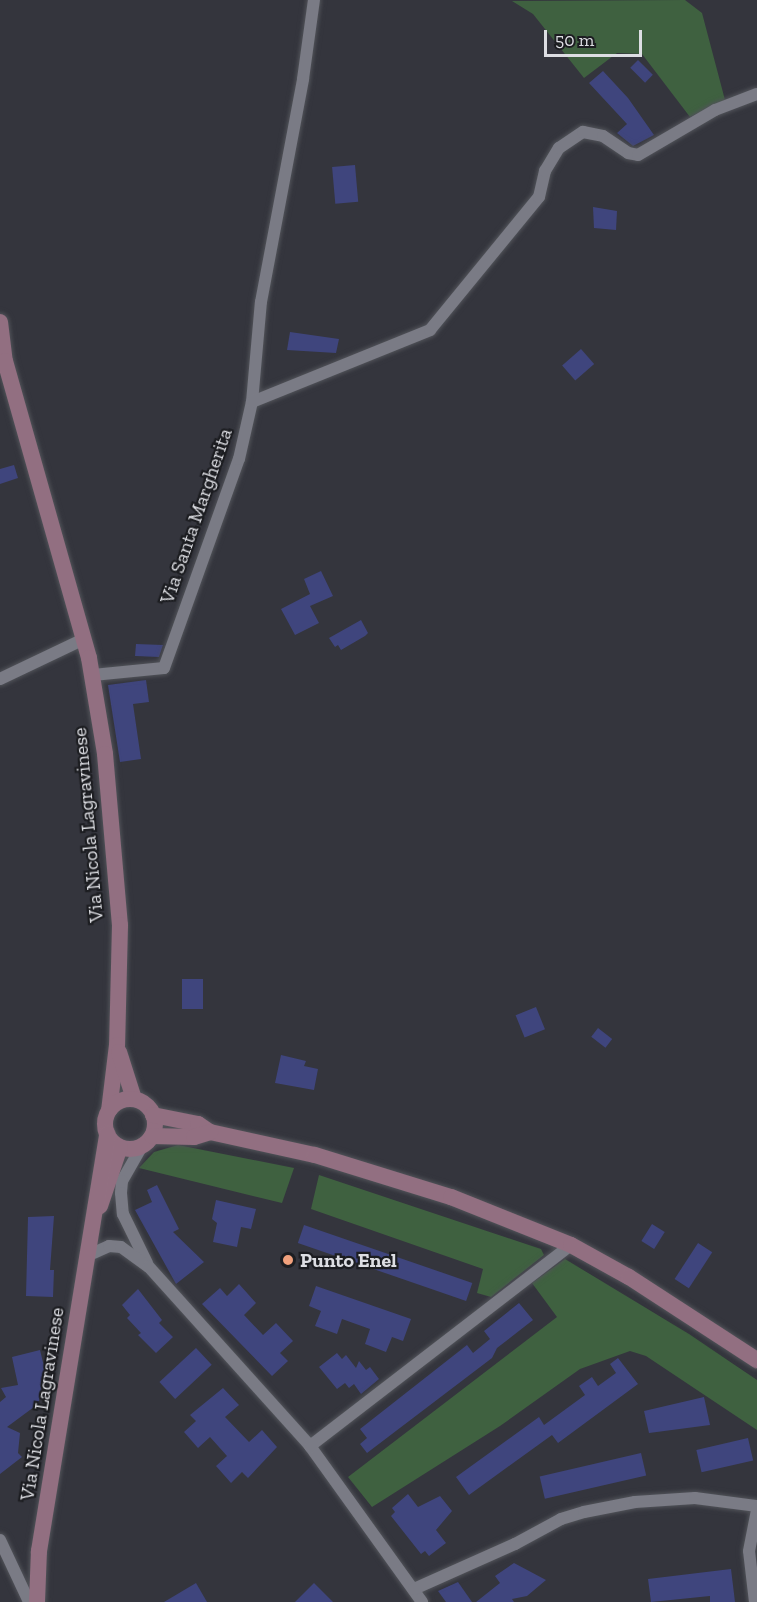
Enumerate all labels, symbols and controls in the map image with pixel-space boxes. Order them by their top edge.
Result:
scale bar [547,18,644,56]
text: 50 m [555,29,594,51]
street label: Via Santa Margherita [155,425,237,607]
street label: Via Nicola Lagravinese [68,727,108,923]
place label: Punto Enel [300,1248,397,1272]
marker: Punto Enel [281,1253,295,1267]
street label: Via Nicola Lagravinese [15,1306,69,1502]

